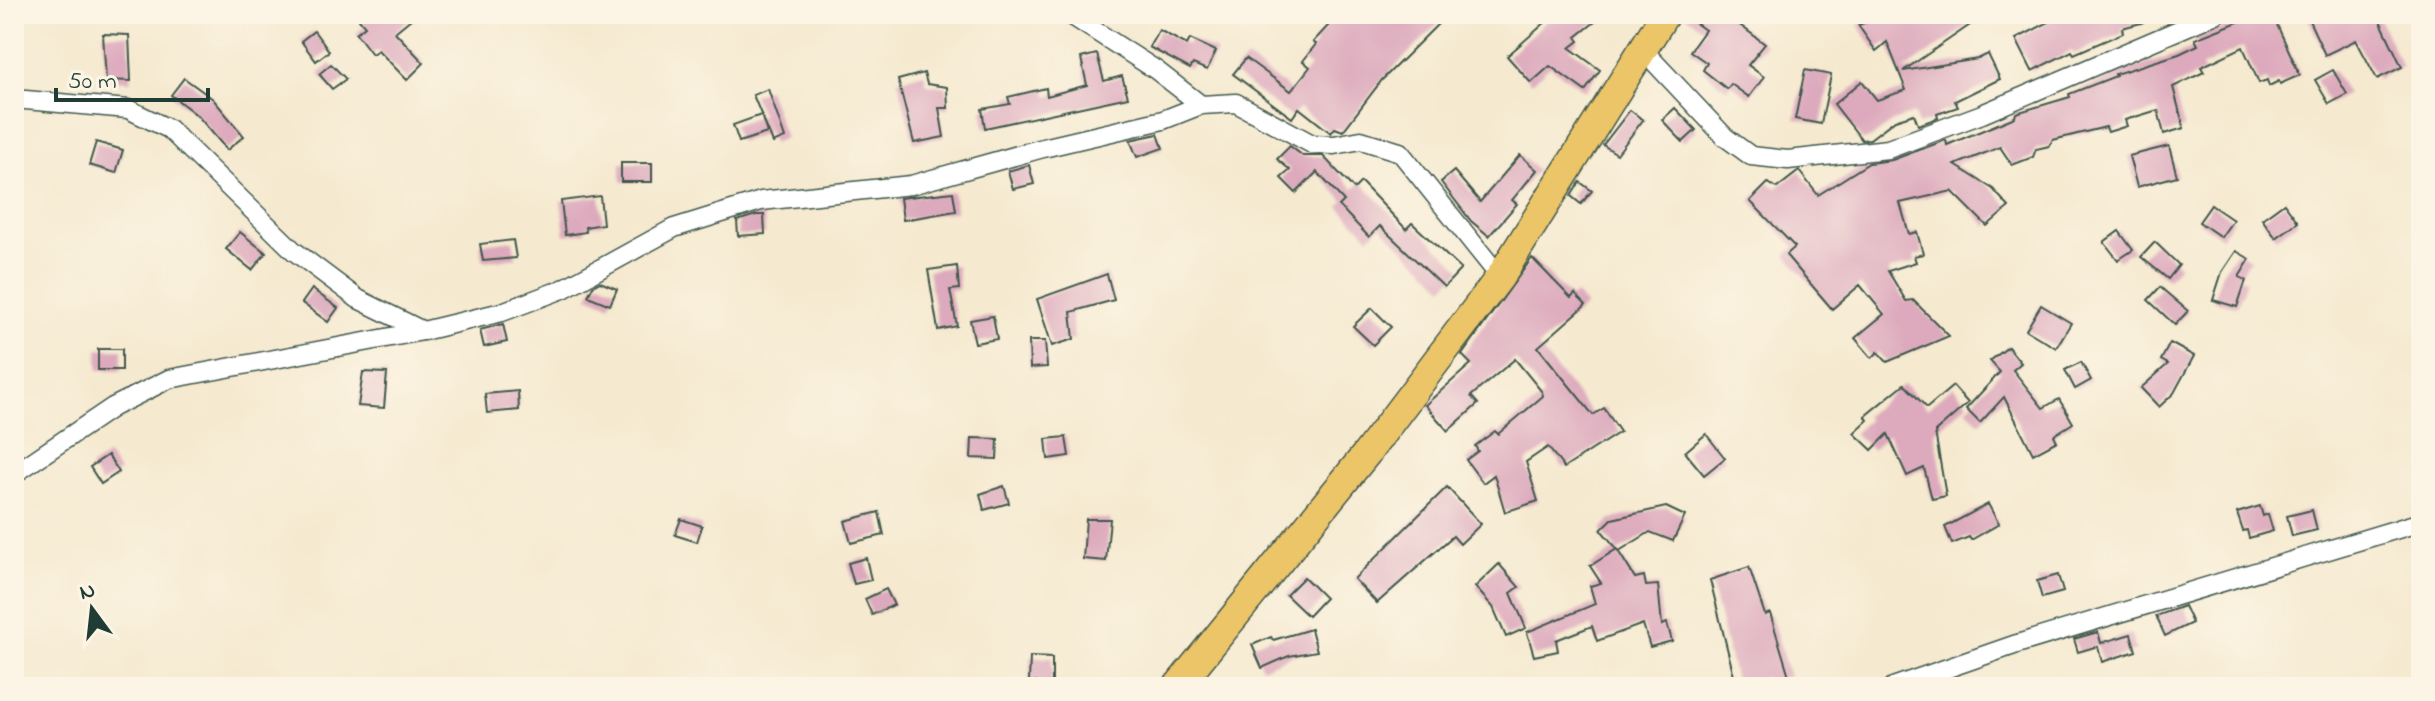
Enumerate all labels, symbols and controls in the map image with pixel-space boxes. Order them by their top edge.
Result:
scale bar [56,52,208,102]
text: 50 m [68,65,117,100]
north arrow [52,569,132,649]
text: N [76,575,99,610]

